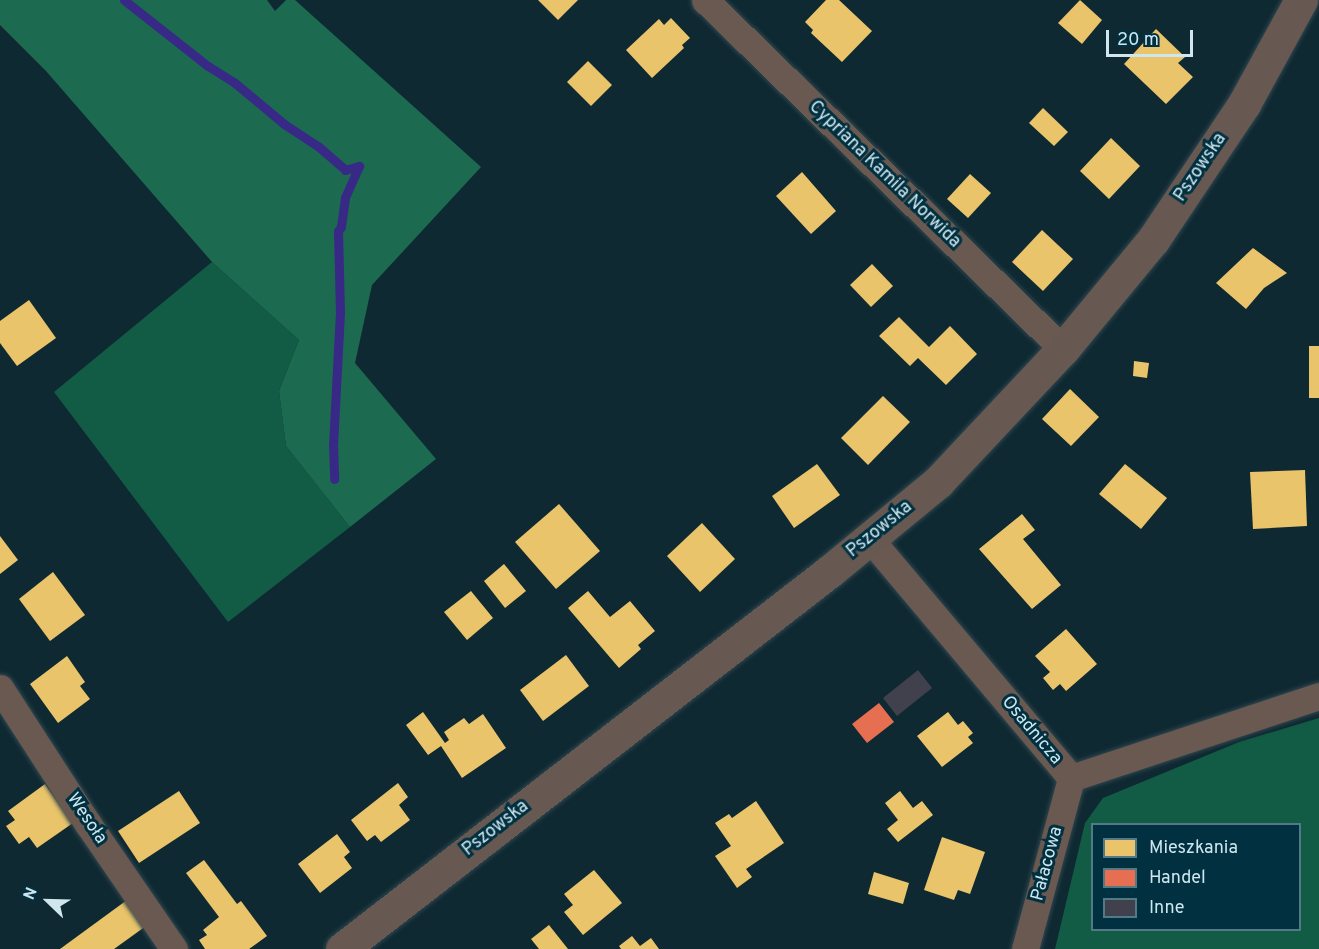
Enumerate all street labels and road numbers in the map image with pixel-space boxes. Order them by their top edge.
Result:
street label: Cypriana Kamila Norwida [804,97,964,253]
street label: Pszowska [1170,130,1232,206]
street label: Pszowska [843,497,917,563]
street label: Osadnicza [996,692,1066,770]
street label: Wesoła [61,789,111,849]
street label: Pszowska [459,796,533,862]
street label: Pałacowa [1028,824,1068,904]

